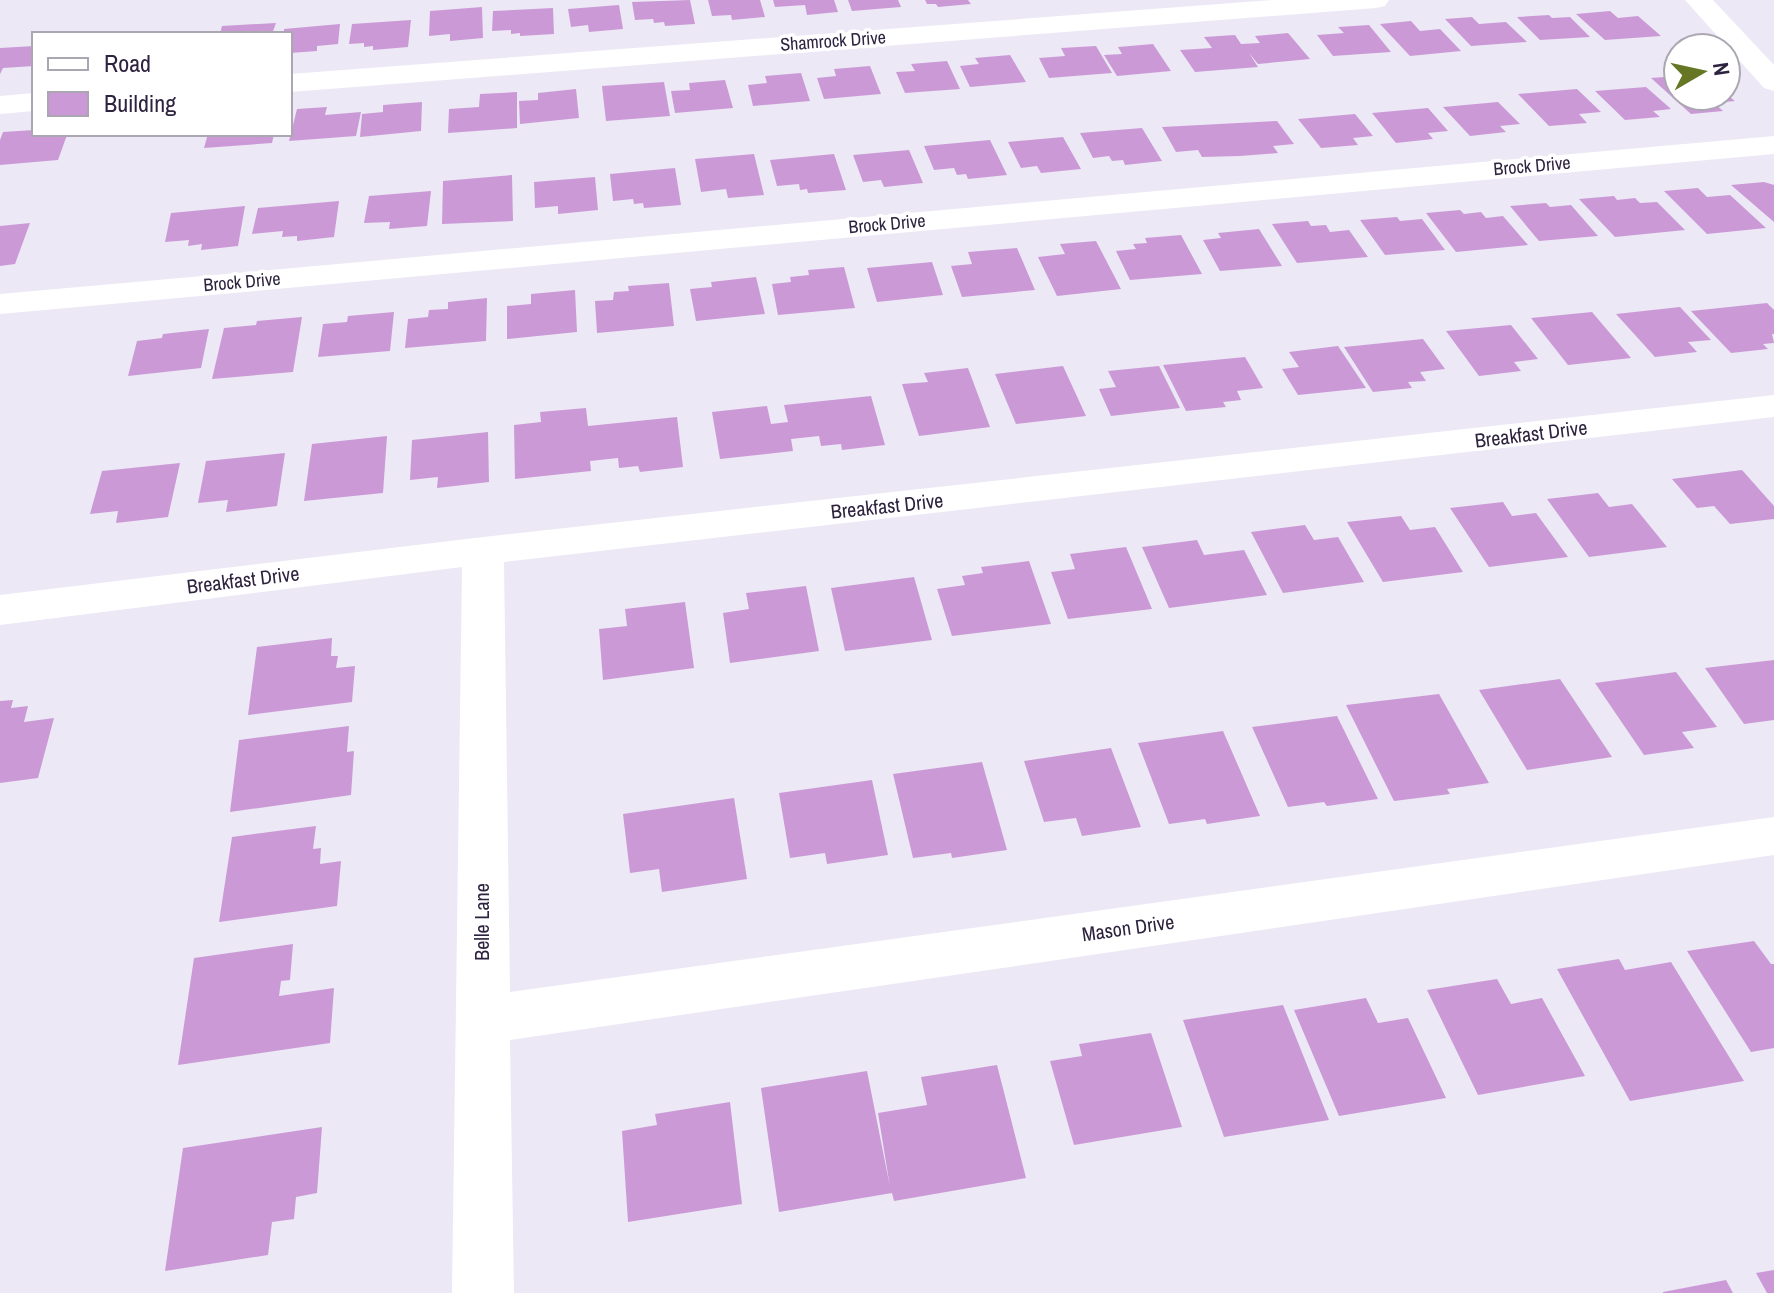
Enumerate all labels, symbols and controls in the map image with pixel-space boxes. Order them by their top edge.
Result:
street label: Shamrock Drive [779,24,887,57]
legend [32,32,292,136]
north arrow [1662,32,1742,112]
text: Road [104,47,151,79]
text: N [1706,60,1738,78]
text: Building [104,87,176,119]
street label: Brock Drive [1492,150,1571,181]
street label: Brock Drive [847,208,926,239]
street label: Brock Drive [202,266,281,297]
street label: Breakfast Drive [1473,413,1589,454]
street label: Breakfast Drive [829,486,945,525]
street label: Breakfast Drive [185,559,301,600]
street label: Belle Lane [468,883,495,961]
street label: Mason Drive [1080,908,1176,947]

